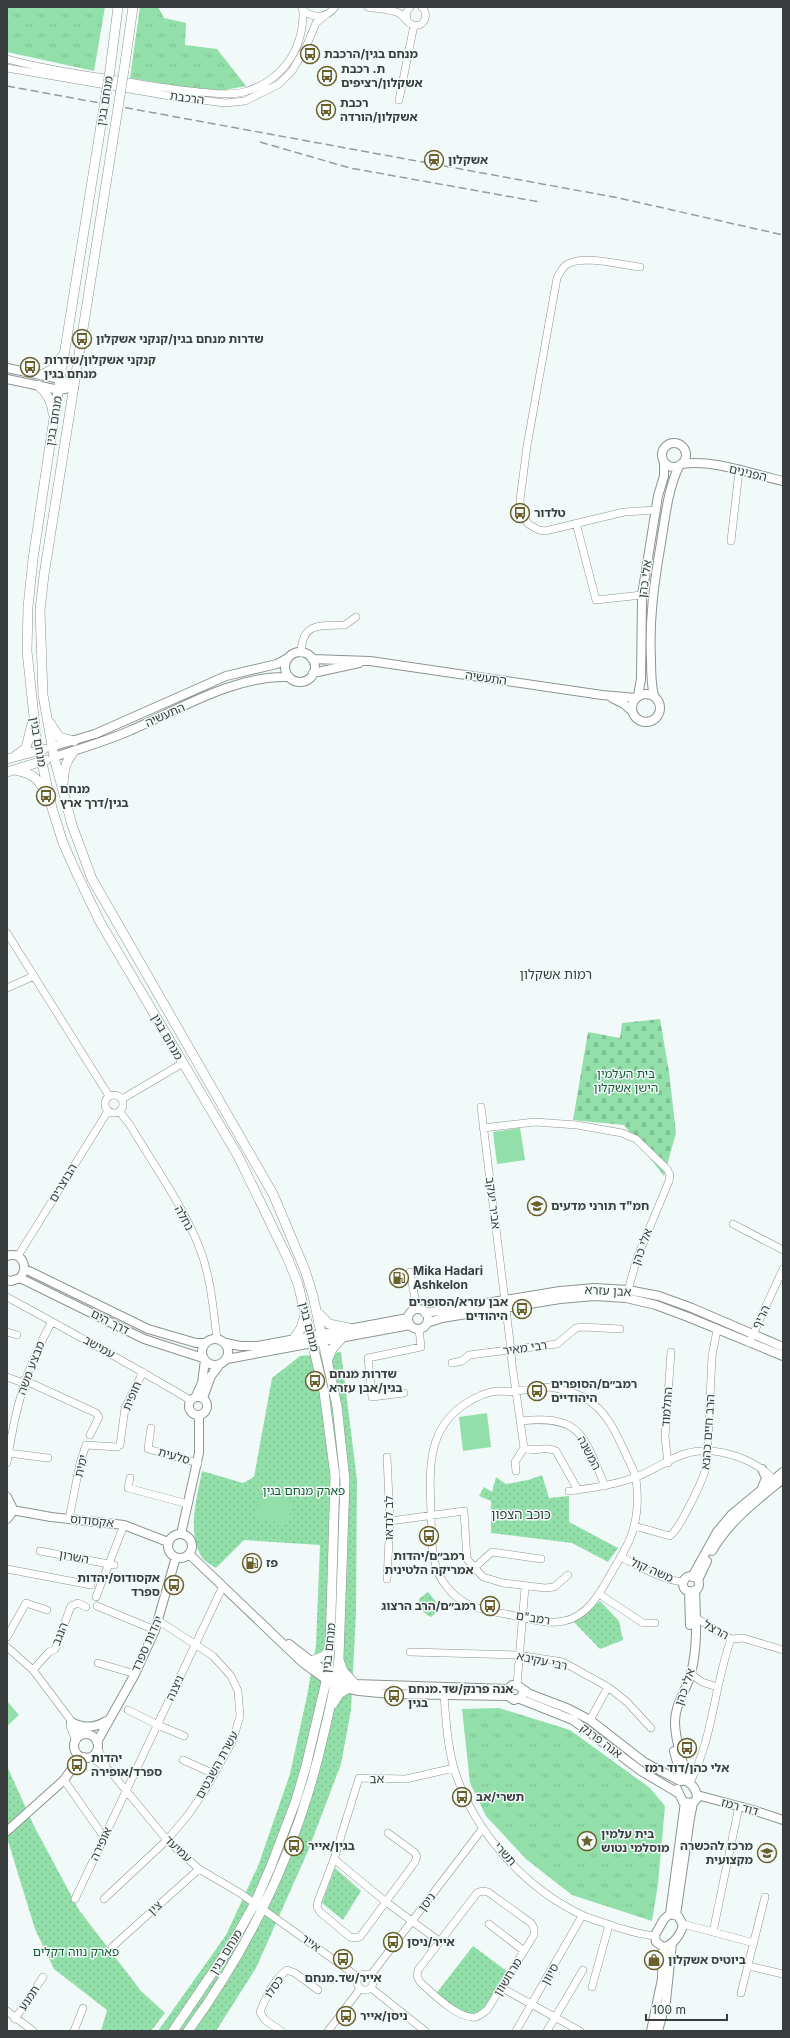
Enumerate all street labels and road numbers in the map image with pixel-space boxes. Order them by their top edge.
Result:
street label: מנחם בגין [93,75,116,127]
street label: הרכבת [169,88,205,107]
street label: מנחם בגין [42,395,65,447]
street label: הפנינים [728,461,769,484]
street label: אלי כהן [634,558,655,599]
street label: התעשיה [464,667,508,688]
street label: התעשיה [143,699,187,730]
street label: מנחם בגין [27,716,50,768]
street label: מנחם בגין [148,1011,187,1062]
street label: הבוצרים [45,1161,80,1205]
street label: אביר יעקב [483,1176,504,1230]
street label: נחלה [172,1203,197,1233]
street label: אלי כהן [628,1226,655,1267]
street label: אבן עזרא [584,1282,632,1299]
street label: מנחם בגין [296,1301,323,1353]
street label: הריף [748,1302,773,1331]
street label: דרך הים [89,1306,132,1338]
street label: עמישב [81,1332,118,1361]
street label: רבי מאיר [502,1337,548,1358]
street label: מבצע משה [13,1339,48,1397]
street label: חופית [119,1379,144,1413]
street label: התלמוד [658,1386,675,1427]
street label: הרב חיים כהנא [697,1394,718,1470]
street label: המשנה [574,1433,605,1472]
street label: סלעית [156,1444,192,1467]
street label: ימית [71,1453,90,1479]
street label: לב לנדאו [381,1496,396,1540]
street label: אקסודוס [69,1511,115,1530]
street label: השרון [58,1547,90,1567]
street label: משה קול [629,1554,676,1585]
street label: רמב"ם [515,1607,551,1628]
street label: יהדות ספרד [127,1613,166,1674]
street label: הרצל [701,1617,732,1643]
street label: הנגב [48,1620,71,1648]
street label: מנחם בגין [318,1622,339,1674]
street label: רבי עקיבא [515,1648,569,1673]
street label: אלי כהן [671,1666,698,1707]
street label: ניצנה [162,1673,187,1703]
street label: אנה פרנק [577,1720,626,1761]
street label: עשרת השבטים [192,1728,241,1801]
street label: אב [370,1771,385,1786]
street label: דוד רמז [720,1794,761,1819]
street label: אופירה [86,1824,115,1863]
street label: עמיעד [162,1832,195,1865]
street label: תשרי [491,1839,520,1869]
street label: ניסן [415,1889,438,1914]
street label: צין [144,1897,165,1918]
street label: מנחם בגין [206,1926,245,1977]
street label: אייר [299,1931,324,1955]
street label: מרחשוון [490,1955,525,1999]
street label: סיוון [538,1960,562,1987]
street label: כסלו [261,1973,286,2001]
street label: תמנע [15,1982,42,2013]

